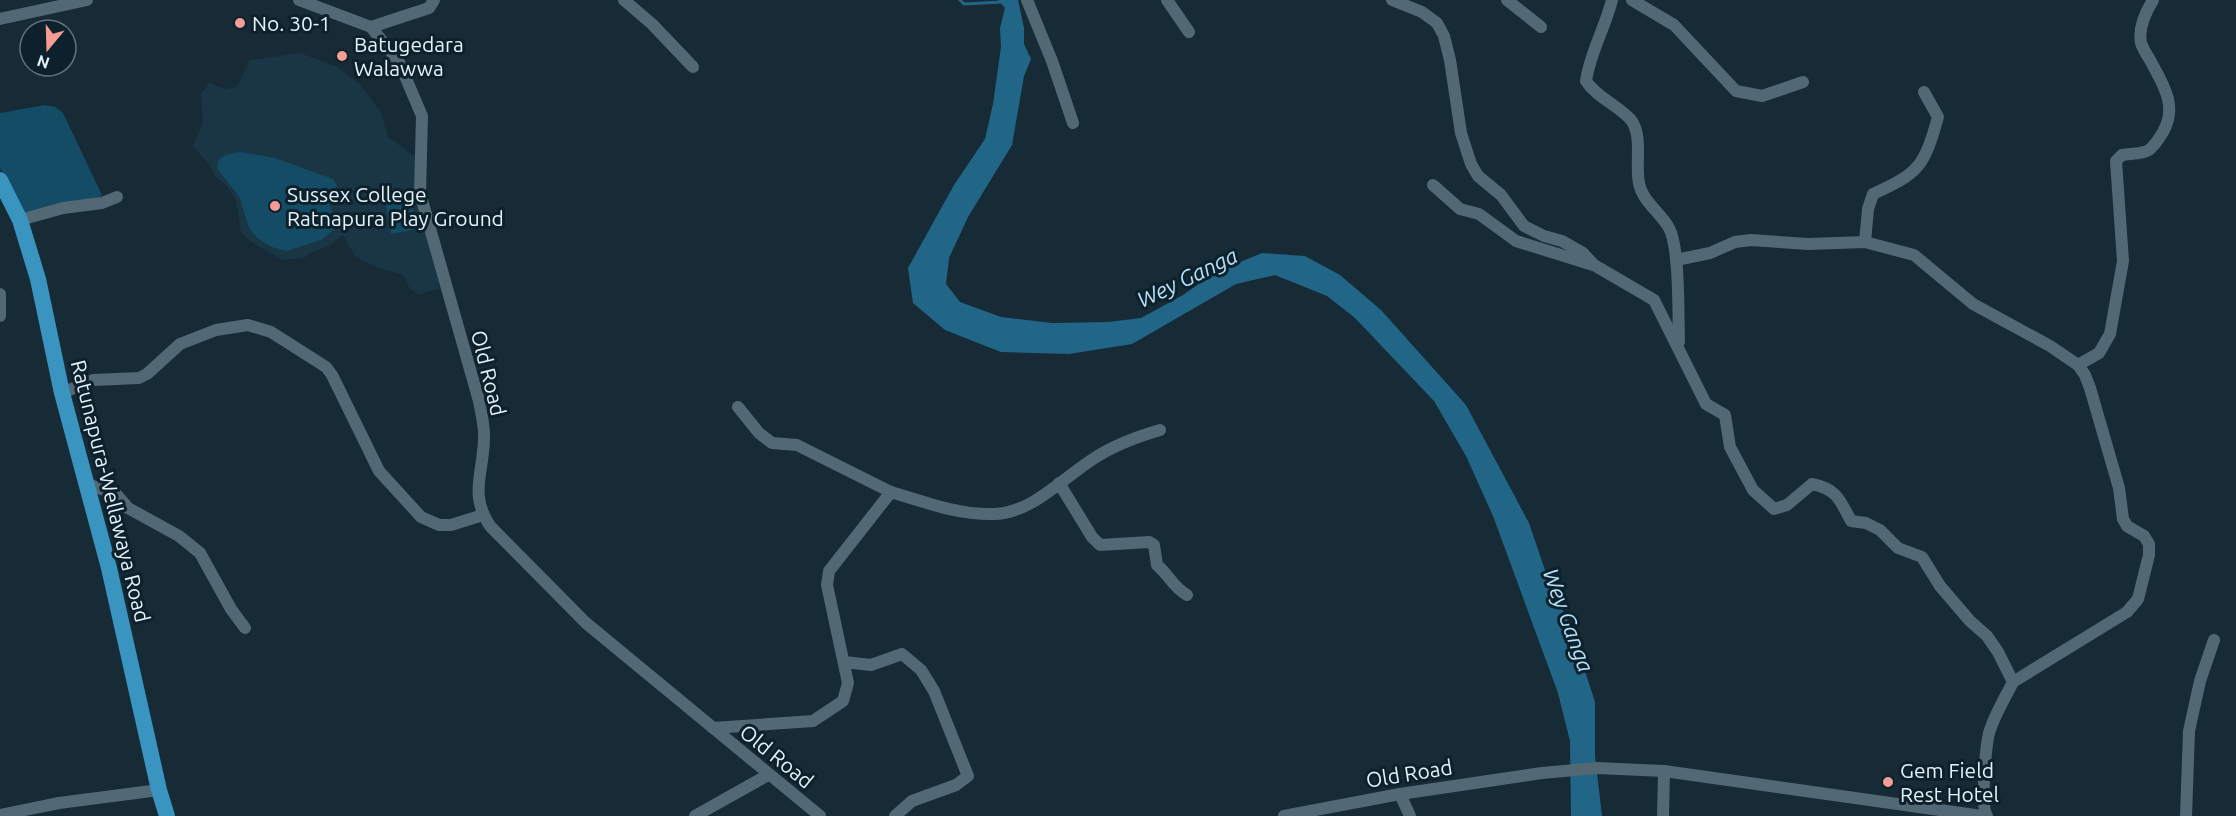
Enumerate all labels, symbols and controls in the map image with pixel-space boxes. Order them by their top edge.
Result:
place label: No. 30-1 [252,11,331,35]
marker: No. 30-1 [233,16,247,30]
north arrow [18,18,78,78]
place label: Batugedara Walawwa [354,32,464,80]
marker: Batugedara Walawwa [335,49,349,63]
text: N [35,52,52,73]
place label: Sussex College Ratnapura Play Ground [287,182,504,230]
marker: Sussex College Ratnapura Play Ground [268,199,282,213]
water label: Wey Ganga [1133,242,1241,312]
street label: Old Road [467,328,511,418]
street label: Ratunapura-Wellawaya Road [67,357,155,625]
water label: Wey Ganga [1539,565,1599,675]
street label: Old Road [736,719,818,793]
street label: Old Road [1364,754,1454,792]
place label: Gem Field Rest Hotel [1900,758,1999,806]
marker: Gem Field Rest Hotel [1881,775,1895,789]

